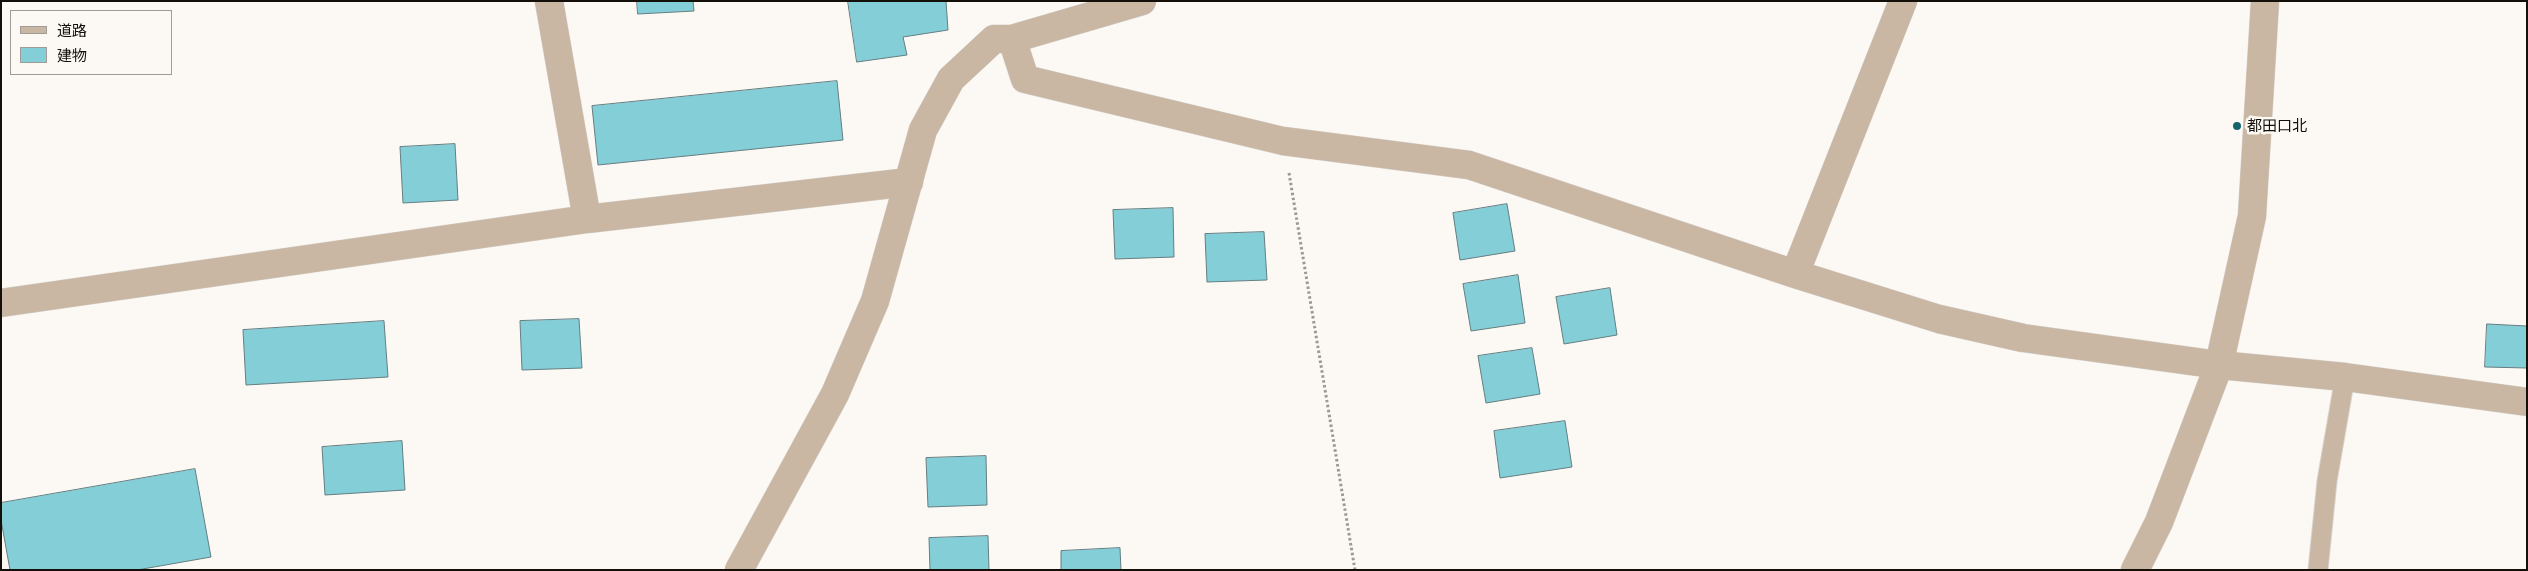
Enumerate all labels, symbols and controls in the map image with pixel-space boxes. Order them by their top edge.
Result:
legend [10,10,172,75]
text: 道路 [57,22,87,40]
text: 建物 [57,47,87,65]
place label: 都田口北 [2247,117,2307,135]
marker: 都田口北 [2231,120,2243,132]

